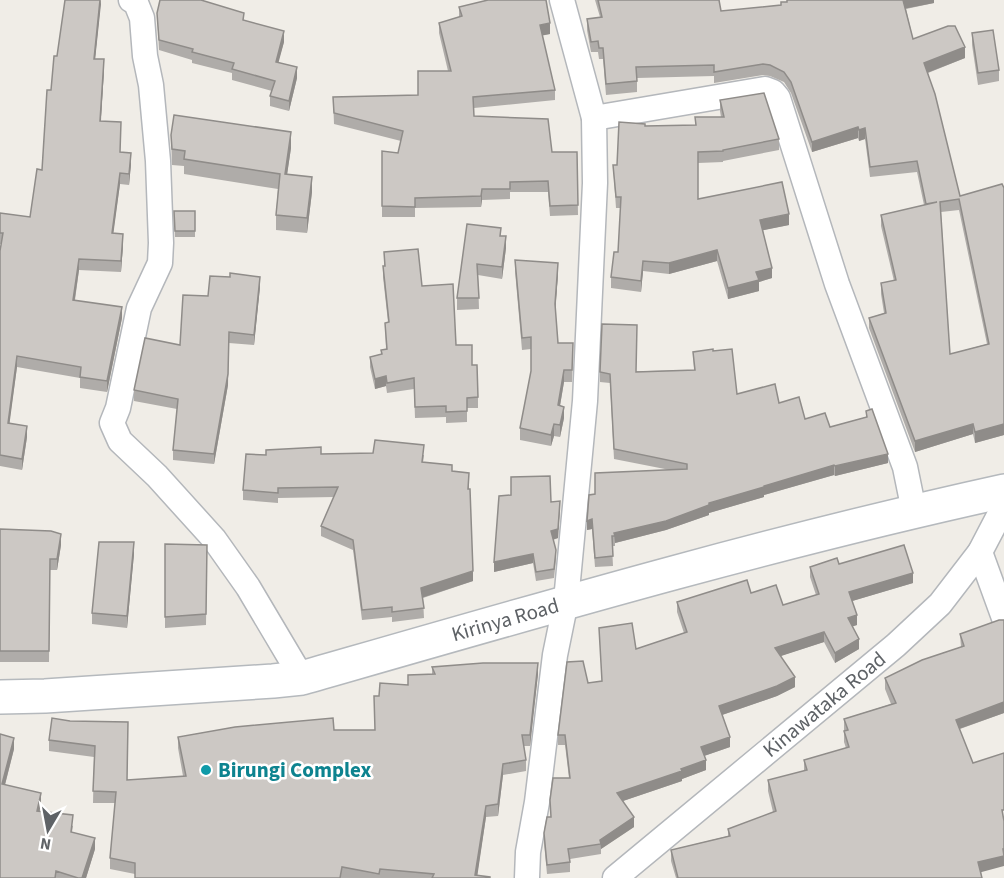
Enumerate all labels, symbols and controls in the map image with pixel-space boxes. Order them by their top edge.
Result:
street label: Kirinya Road [448,590,562,649]
street label: Kinawataka Road [756,644,892,764]
place label: Birungi Complex [218,755,371,785]
marker: Birungi Complex [199,763,213,777]
north arrow [18,800,78,860]
text: N [38,832,53,856]

